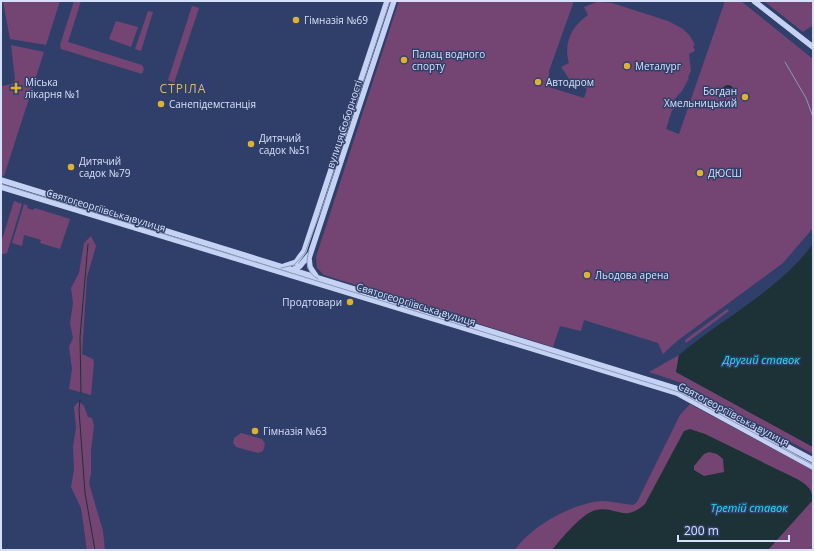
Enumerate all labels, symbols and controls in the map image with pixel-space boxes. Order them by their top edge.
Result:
place label: Гімназія №69 [304,13,368,27]
marker: Гімназія №69 [291,15,301,25]
place label: Палац водного спорту [412,47,485,73]
marker: Палац водного спорту [399,55,409,65]
place label: Металург [635,59,682,73]
marker: Металург [622,61,632,71]
place label: Міська лікарня №1 [25,75,80,101]
place label: Автодром [546,75,594,89]
marker: Автодром [533,77,543,87]
street label: вулиця Соборності [323,78,365,170]
district label: СТРІЛА [160,80,206,97]
marker: Міська лікарня №1 [10,82,22,94]
place label: Богдан Хмельницький [664,84,737,110]
marker: Богдан Хмельницький [740,92,750,102]
place label: Санепідемстанція [169,97,256,111]
marker: Санепідемстанція [156,99,166,109]
place label: Дитячий садок №51 [259,131,311,157]
marker: Дитячий садок №51 [246,139,256,149]
place label: Дитячий садок №79 [79,154,131,180]
marker: Дитячий садок №79 [66,162,76,172]
place label: ДЮСШ [708,166,742,180]
marker: ДЮСШ [695,168,705,178]
street label: Святогеоргіївська вулиця [45,185,167,235]
place label: Льодова арена [595,268,669,282]
marker: Льодова арена [582,270,592,280]
street label: Святогеоргіївська вулиця [355,279,477,329]
place label: Продтовари [282,295,342,309]
marker: Продтовари [345,297,355,307]
water label: Другий ставок [721,352,800,367]
street label: Святогеоргіївська вулиця [676,379,792,449]
place label: Гімназія №63 [263,424,327,438]
marker: Гімназія №63 [250,426,260,436]
water label: Третій ставок [710,500,788,515]
scale bar [678,517,789,543]
text: 200 m [684,522,719,539]

